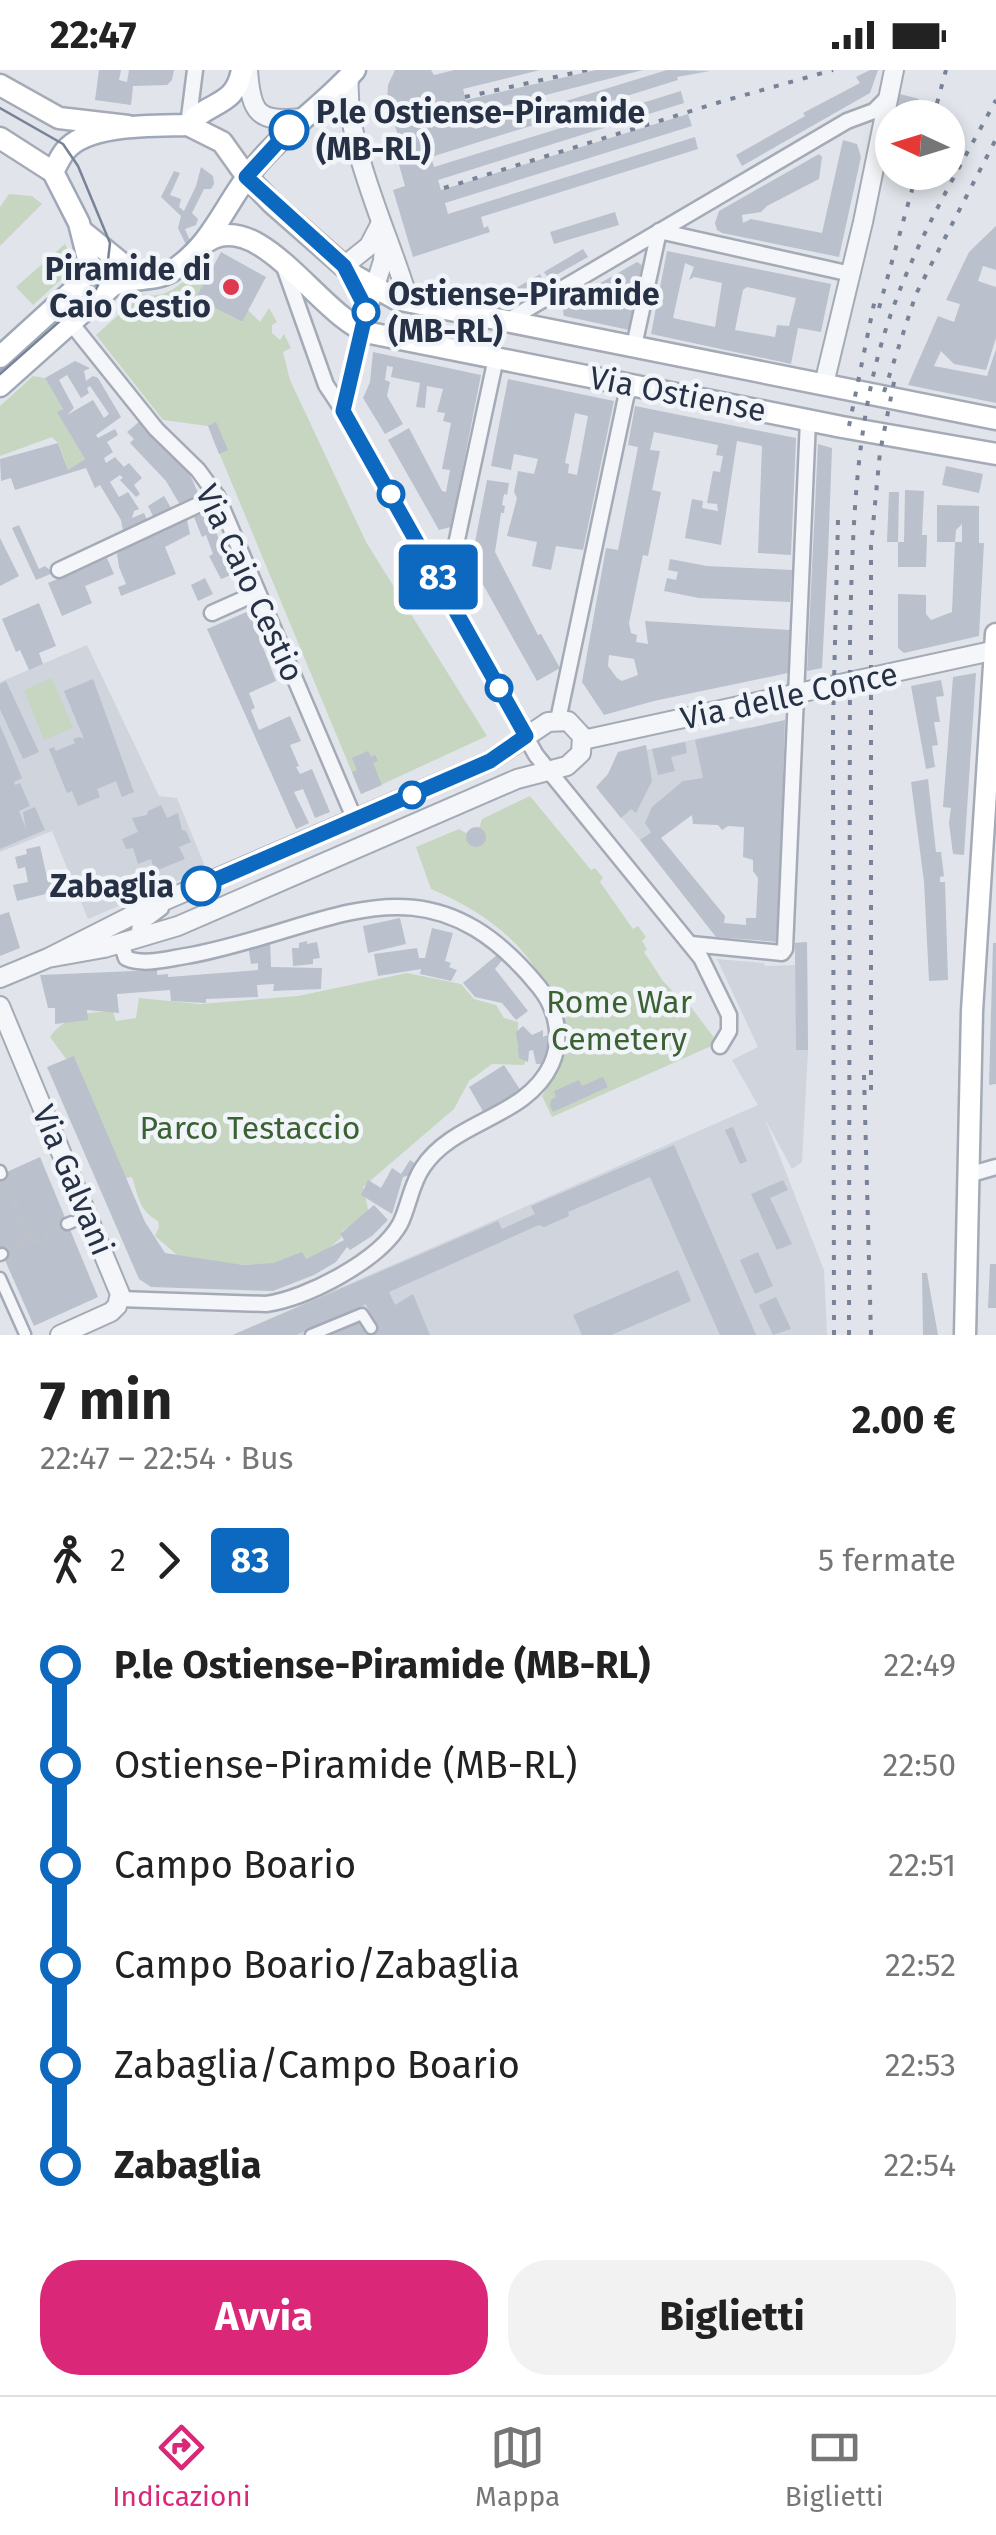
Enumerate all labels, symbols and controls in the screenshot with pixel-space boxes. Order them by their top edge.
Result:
text: 22:47 [50,12,136,58]
place label: P.le Ostiense-Piramide (MB-RL) [316,93,645,168]
north arrow [875,100,965,190]
map controls [875,100,965,190]
marker: P.le Ostiense-Piramide (MB-RL) [270,111,308,149]
place label: Piramide di Caio Cestio [45,250,211,325]
place label: Ostiense-Piramide (MB-RL) [388,275,660,350]
marker: Piramide di Caio Cestio [220,276,242,298]
marker: Ostiense-Piramide (MB-RL) [353,299,379,325]
street label: Via Ostiense [587,358,769,430]
street label: Via Caio Cestio [188,479,312,687]
unlabelled marker [378,481,404,507]
line badge: 83 [393,544,483,610]
text: 83 [419,556,457,598]
street label: Via delle Conce [677,654,901,738]
unlabelled marker [486,675,512,701]
unlabelled marker [399,782,425,808]
place label: Zabaglia [50,867,174,905]
marker: Zabaglia [182,867,220,905]
park label: Rome War Cemetery [546,983,693,1058]
street label: Via Galvani [24,1099,122,1261]
park label: Parco Testaccio [139,1109,361,1147]
text: 7 min [40,1368,173,1434]
text: 2.00 € [852,1397,956,1443]
text: 22:47 – 22:54 · Bus [40,1439,293,1477]
icon: walk [40,1533,95,1588]
icon: forward [141,1533,196,1588]
text: 83 [231,1539,269,1581]
text: 2 [110,1541,126,1579]
text: 5 fermate [818,1541,956,1579]
text: P.le Ostiense-Piramide (MB-RL) [114,1642,650,1688]
text: 22:49 [884,1646,956,1684]
text: Ostiense-Piramide (MB-RL) [114,1742,577,1788]
text: 22:50 [883,1746,956,1784]
text: Campo Boario [114,1842,356,1888]
text: 22:51 [888,1846,956,1884]
text: Campo Boario/Zabaglia [114,1942,520,1988]
text: 22:52 [885,1946,956,1984]
text: Zabaglia/Campo Boario [114,2042,520,2088]
text: 22:53 [885,2046,956,2084]
text: Zabaglia [114,2142,262,2188]
text: 22:54 [883,2146,956,2184]
button: Avvia [40,2260,488,2375]
button: Biglietti [508,2260,956,2375]
tab: Indicazioni [112,2420,251,2513]
tab: Mappa [475,2420,560,2513]
tab: Biglietti [785,2420,884,2513]

